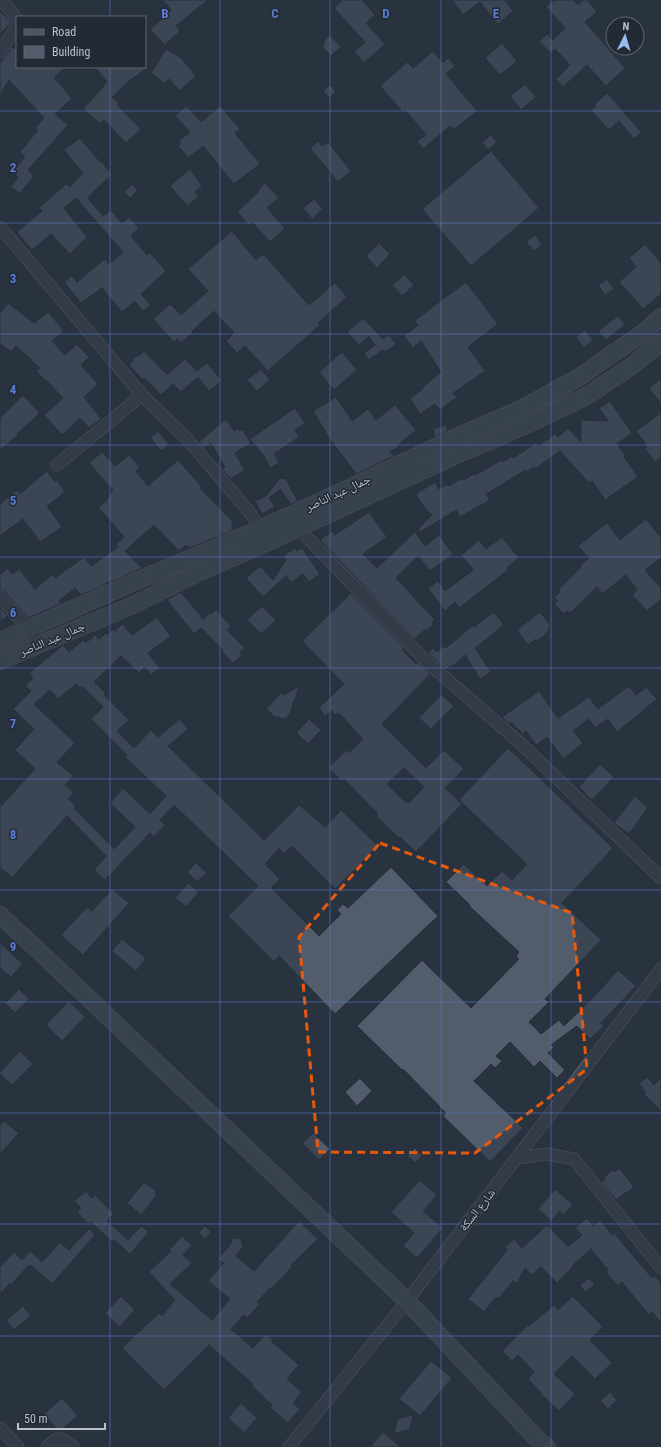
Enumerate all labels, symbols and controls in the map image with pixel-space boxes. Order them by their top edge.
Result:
text: B [161,6,169,21]
text: C [271,6,279,21]
text: D [382,6,390,21]
text: E [493,6,500,21]
legend [16,16,146,68]
north arrow [605,16,645,56]
text: N [622,20,630,33]
text: Road [52,25,76,39]
text: Building [52,45,90,59]
text: 2 [10,160,17,175]
text: 3 [10,271,16,286]
text: 4 [10,382,17,397]
street label: جمال عبد الناصر [303,472,373,515]
text: 5 [10,493,17,508]
text: 6 [10,605,17,620]
street label: جمال عبد الناصر [16,619,87,660]
text: 7 [10,716,17,731]
text: 8 [10,827,16,842]
text: 9 [10,939,16,954]
street label: شارع السكة [456,1186,499,1235]
scale bar [18,1405,105,1431]
text: 50 m [24,1412,48,1426]

